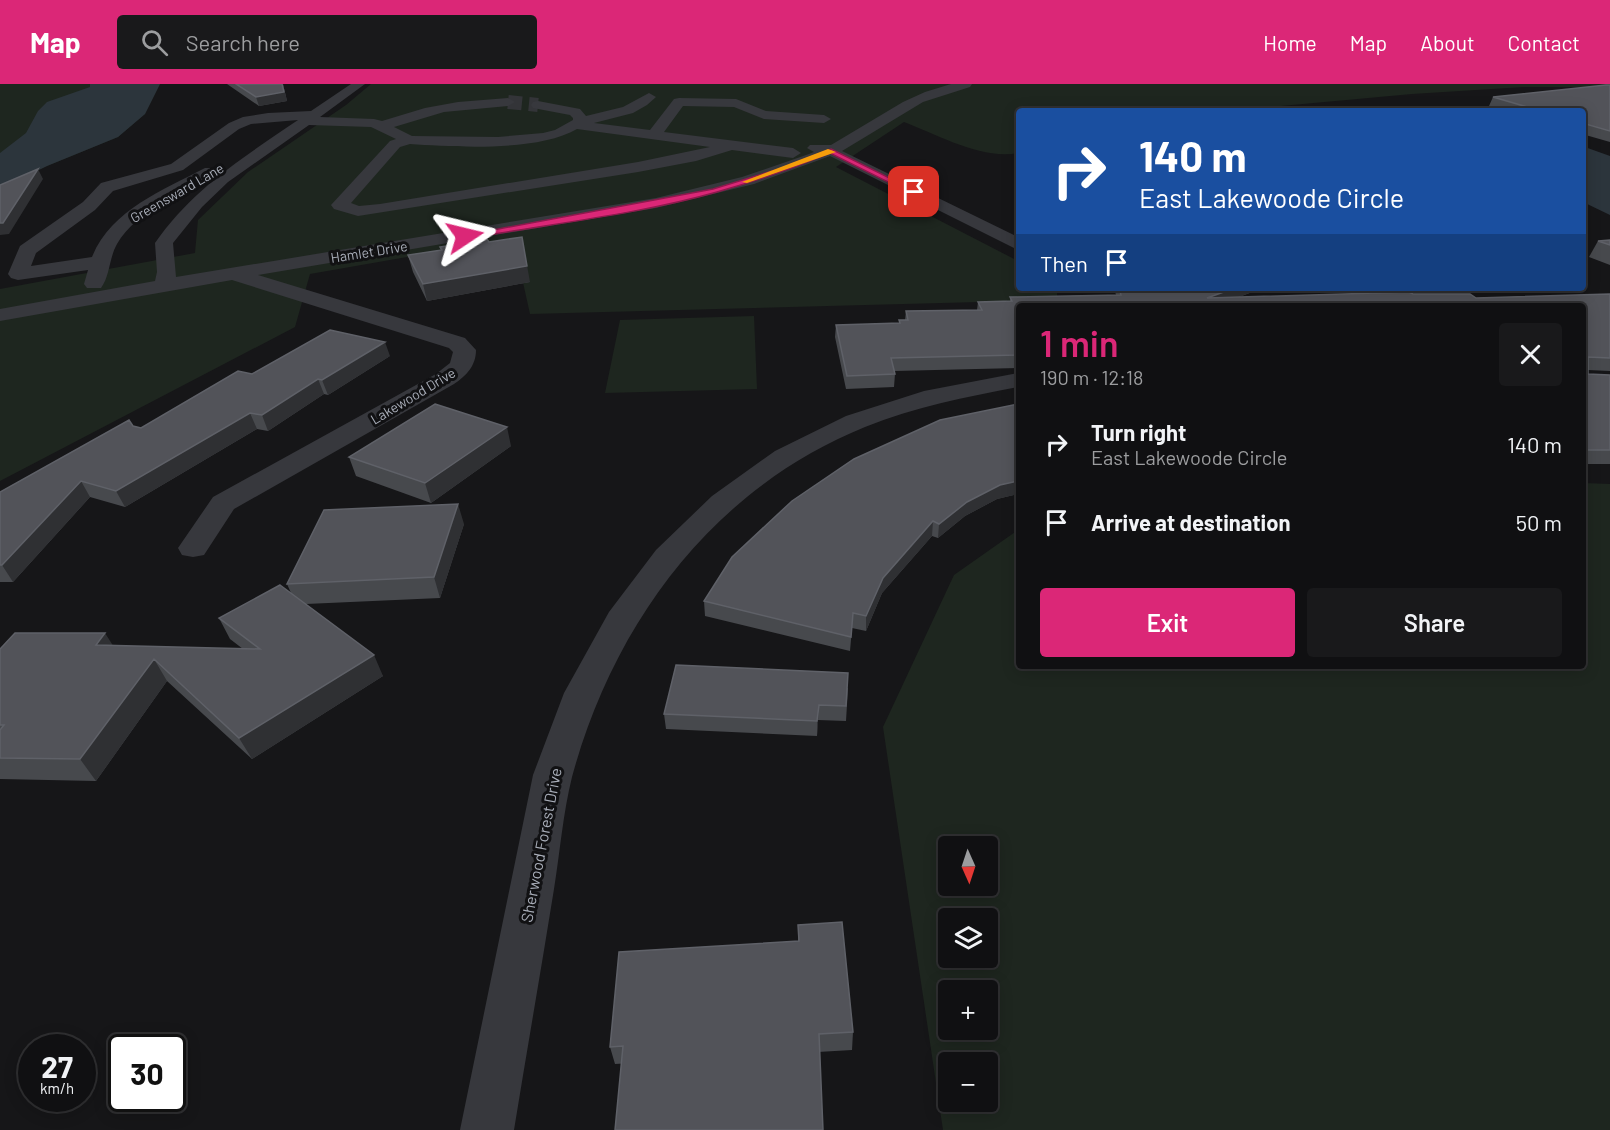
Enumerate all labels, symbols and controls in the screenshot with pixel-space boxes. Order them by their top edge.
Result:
search box [117,15,537,69]
text: Map [30,25,81,59]
icon: search [138,26,171,59]
text: Search here [186,29,300,55]
text: Home [1263,30,1317,55]
text: Map [1350,30,1387,55]
text: About [1420,30,1475,55]
text: Contact [1508,30,1580,55]
text: 140 m [1139,130,1247,180]
icon: right [1040,132,1118,210]
street label: Greensward Lane [127,159,226,226]
pin [888,166,939,217]
icon: arrive [897,175,930,208]
text: East Lakewoode Circle [1139,181,1404,213]
position arrow [433,204,497,268]
street label: Hamlet Drive [329,237,409,266]
icon: arrive [1100,246,1133,279]
text: Then [1040,250,1088,276]
text: 1 min [1040,321,1119,364]
button: close [1499,323,1562,386]
street label: Lakewood Drive [367,364,458,428]
text: 190 m · 12:18 [1040,365,1143,389]
text: Turn right [1091,419,1186,445]
icon: right [1040,428,1073,461]
text: 140 m [1507,431,1562,457]
text: East Lakewoode Circle [1091,445,1287,469]
icon: arrive [1040,506,1073,539]
text: Arrive at destination [1091,509,1290,535]
text: 50 m [1516,509,1562,535]
button: Exit [1040,588,1295,657]
button: Share [1307,588,1562,657]
street label: Sherwood Forest Drive [516,766,565,924]
north arrow [938,836,998,896]
map controls [938,836,998,1112]
button: layers [938,908,998,968]
button: + [938,980,998,1040]
speed limit sign: 30 [108,1034,186,1112]
text: 27 [41,1048,73,1084]
button: − [938,1052,998,1112]
text: km/h [40,1079,74,1097]

